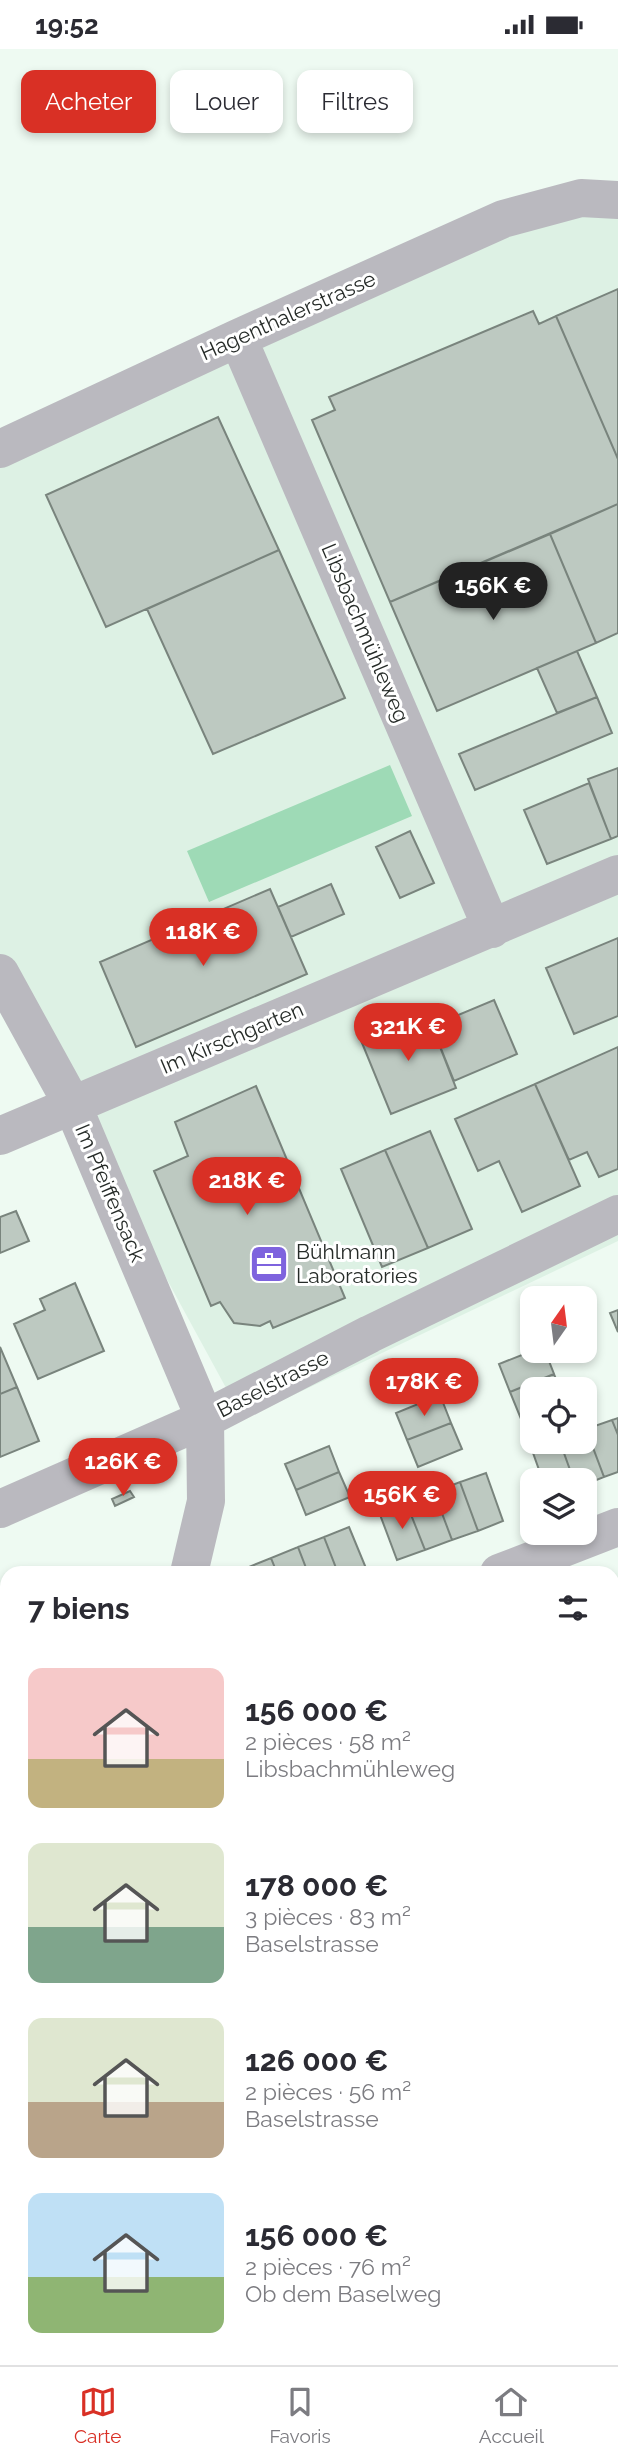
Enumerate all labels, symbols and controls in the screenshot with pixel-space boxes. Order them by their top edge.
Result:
text: 19:52 [35,10,99,40]
chip: Acheter [21,70,156,133]
chip: Louer [170,70,283,133]
chip: Filtres [297,70,413,133]
street label: Hagenthalerstrasse [196,266,379,365]
street label: Libsbachmühleweg [316,540,414,726]
pin: 156K € [436,563,550,622]
text: 156K € [454,571,532,598]
pin: 118K € [146,909,260,968]
text: 118K € [165,917,241,944]
street label: Im Kirschgarten [157,996,307,1079]
pin: 321K € [351,1003,465,1063]
text: 321K € [370,1012,446,1039]
street label: Im Pfeiffensack [70,1120,151,1265]
pin: 218K € [190,1157,304,1217]
text: 218K € [208,1166,286,1193]
place label: Bühlmann Laboratories [296,1239,418,1288]
office icon: Bühlmann Laboratories [248,1243,290,1285]
north arrow [520,1286,597,1363]
map controls [520,1286,597,1545]
street label: Baselstrasse [213,1345,333,1422]
pin: 178K € [367,1359,481,1418]
text: 178K € [385,1367,463,1394]
button: locate [520,1377,597,1454]
pin: 126K € [66,1439,180,1498]
text: 126K € [84,1447,162,1474]
button: layers [520,1468,597,1545]
pin: 156K € [345,1471,459,1531]
text: 156K € [363,1480,441,1507]
icon: filters [554,1589,592,1627]
text: 7 biens [28,1591,130,1626]
text: 156 000 € [245,1693,388,1728]
icon: home [84,1696,168,1780]
text: 2 pièces · 58 m² [245,1728,411,1755]
text: Libsbachmühleweg [245,1755,455,1782]
text: 178 000 € [245,1868,388,1903]
icon: home [84,1871,168,1955]
text: 3 pièces · 83 m² [245,1903,411,1930]
text: Baselstrasse [245,1930,379,1957]
text: 126 000 € [245,2043,389,2078]
icon: home [84,2046,168,2130]
text: 2 pièces · 56 m² [245,2078,411,2105]
text: Baselstrasse [245,2105,379,2132]
text: 156 000 € [245,2218,388,2253]
icon: home [84,2221,168,2305]
text: 2 pièces · 76 m² [245,2253,411,2280]
text: Ob dem Baselweg [245,2280,441,2307]
tab: Carte [74,2383,121,2447]
tab: Favoris [270,2383,331,2447]
tab: Accueil [479,2383,544,2447]

